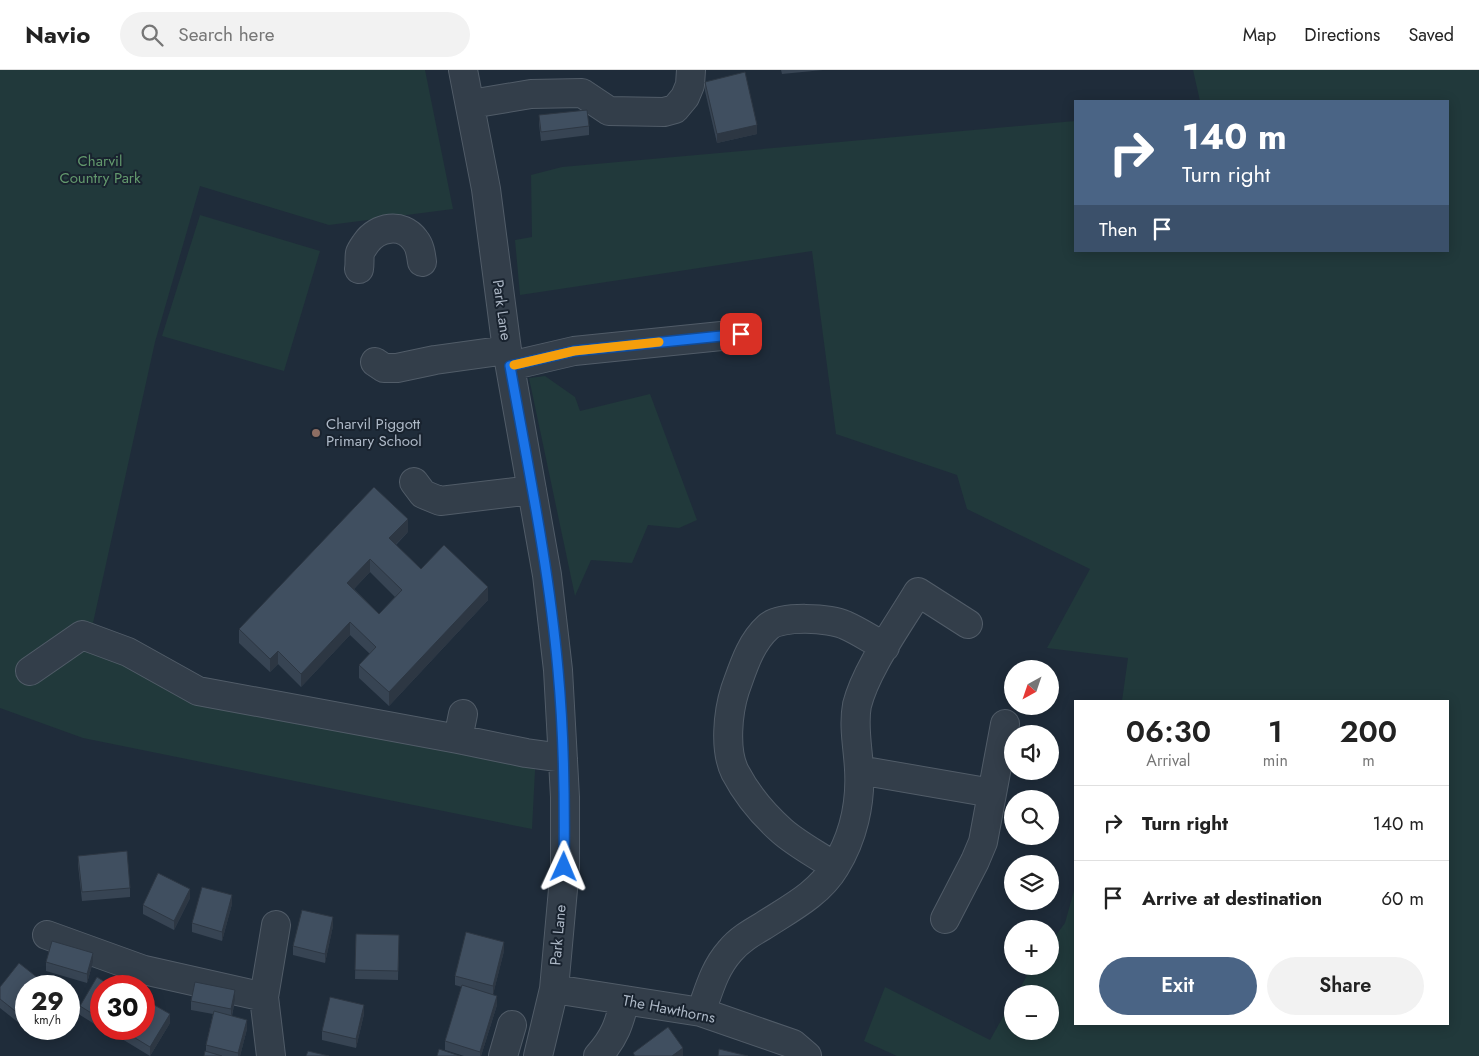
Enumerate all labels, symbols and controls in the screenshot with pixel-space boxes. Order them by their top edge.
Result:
search box [120,12,470,57]
text: Navio [25,17,90,52]
icon: search [138,21,166,49]
text: Search here [178,21,274,48]
text: Map [1243,22,1276,48]
text: Directions [1304,22,1380,48]
text: Saved [1408,22,1454,48]
text: 140 m [1182,112,1287,162]
icon: right [1099,120,1164,185]
park label: Charvil Country Park [59,150,141,189]
text: Turn right [1182,158,1270,190]
icon: arrive [1148,215,1176,243]
text: Then [1099,216,1138,243]
street label: Park Lane [487,278,517,342]
pin [720,313,762,355]
icon: arrive [727,320,755,348]
place label: Charvil Piggott Primary School [326,413,422,452]
marker: Charvil Piggott Primary School [310,427,322,439]
north arrow [1004,660,1059,715]
map controls [1004,660,1059,1040]
text: 06:30 [1126,710,1211,753]
text: 1 [1268,710,1283,753]
text: 200 [1340,710,1397,753]
button: sound [1004,725,1059,780]
text: Arrival [1146,749,1190,772]
text: min [1263,749,1288,772]
text: m [1362,749,1375,772]
button: search [1004,790,1059,845]
icon: right [1099,809,1127,837]
text: Turn right [1142,810,1228,837]
text: 140 m [1372,810,1424,837]
position arrow [537,840,589,892]
button: layers [1004,855,1059,910]
icon: arrive [1099,884,1127,912]
text: Arrive at destination [1142,885,1322,912]
text: 60 m [1381,885,1424,912]
street label: Park Lane [544,903,572,966]
button: + [1004,920,1059,975]
button: Exit [1099,957,1257,1015]
button: Share [1267,957,1424,1015]
speed limit sign: 30 [90,975,155,1040]
text: 29 [31,983,64,1019]
button: − [1004,985,1059,1040]
street label: The Hawthorns [621,989,717,1029]
text: km/h [34,1011,61,1029]

